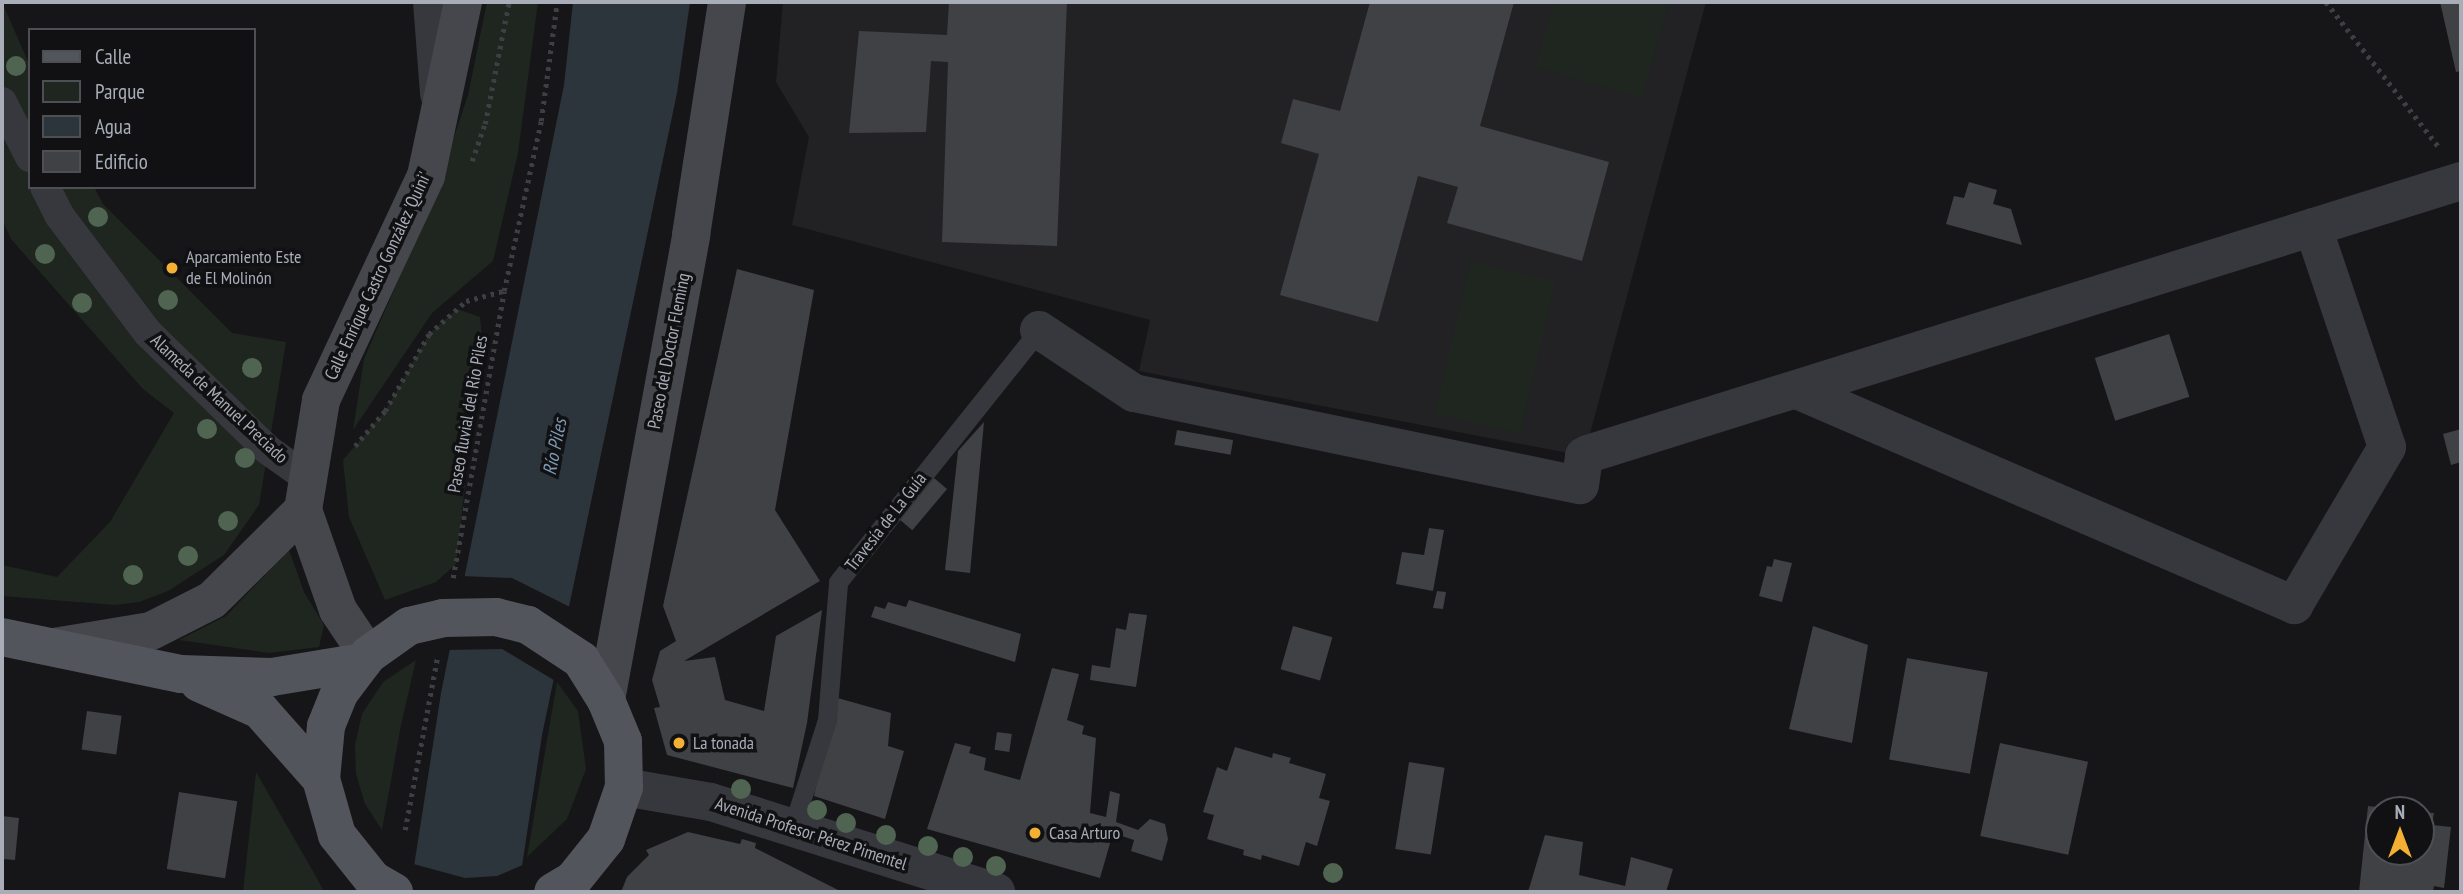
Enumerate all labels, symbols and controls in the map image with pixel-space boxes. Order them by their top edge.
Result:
legend [28,28,256,189]
text: Calle [95,43,131,70]
text: Parque [95,78,145,105]
text: Agua [95,113,131,140]
text: Edificio [95,148,148,175]
street label: Calle Enrique Castro González 'Quini' [320,168,436,384]
place label: Aparcamiento Este de El Molinón [186,247,301,290]
marker: Aparcamiento Este de El Molinón [164,260,180,276]
street label: Paseo del Doctor Fleming [643,271,695,431]
street label: Alameda de Manuel Preciado [146,330,292,468]
street label: Paseo fluvial del Rio Piles [444,334,492,494]
water label: Río Piles [538,417,572,477]
street label: Travesía de La Guía [841,468,931,576]
place label: La tonada [693,732,754,754]
marker: La tonada [671,735,687,751]
street label: Avenida Profesor Pérez Pimentel [712,793,910,875]
north arrow [2365,796,2435,866]
text: N [2395,800,2405,824]
place label: Casa Arturo [1049,822,1121,844]
marker: Casa Arturo [1027,825,1043,841]

